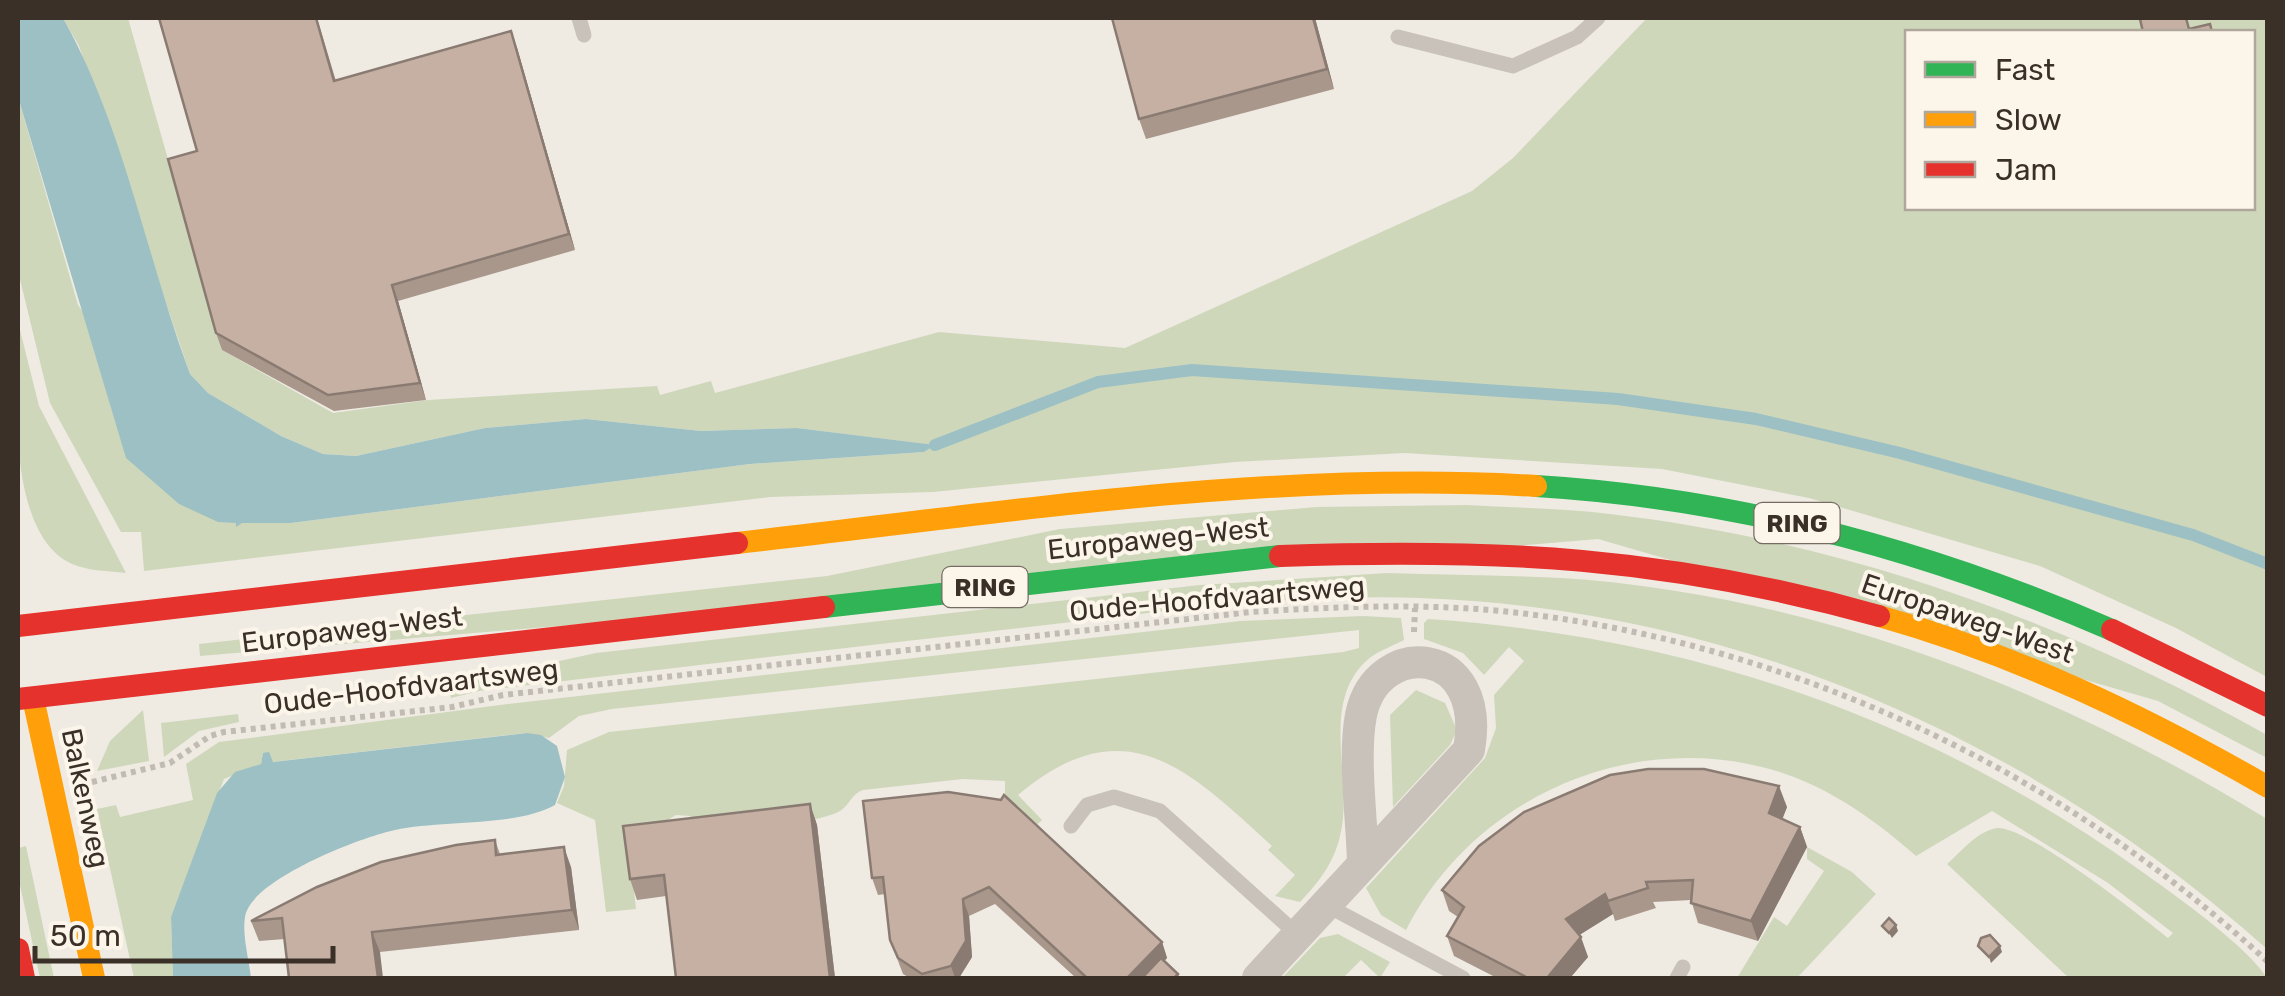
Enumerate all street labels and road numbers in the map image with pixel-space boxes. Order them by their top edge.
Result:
road number: RING [1754,503,1840,543]
street label: Europaweg-West [1046,510,1270,567]
road number: RING [942,567,1028,607]
street label: Europaweg-West [1857,567,2078,670]
street label: Oude-Hoofdvaartsweg [1068,569,1366,628]
street label: Europaweg-West [240,600,464,659]
street label: Oude-Hoofdvaartsweg [262,652,560,721]
street label: Balkenweg [55,725,116,871]

